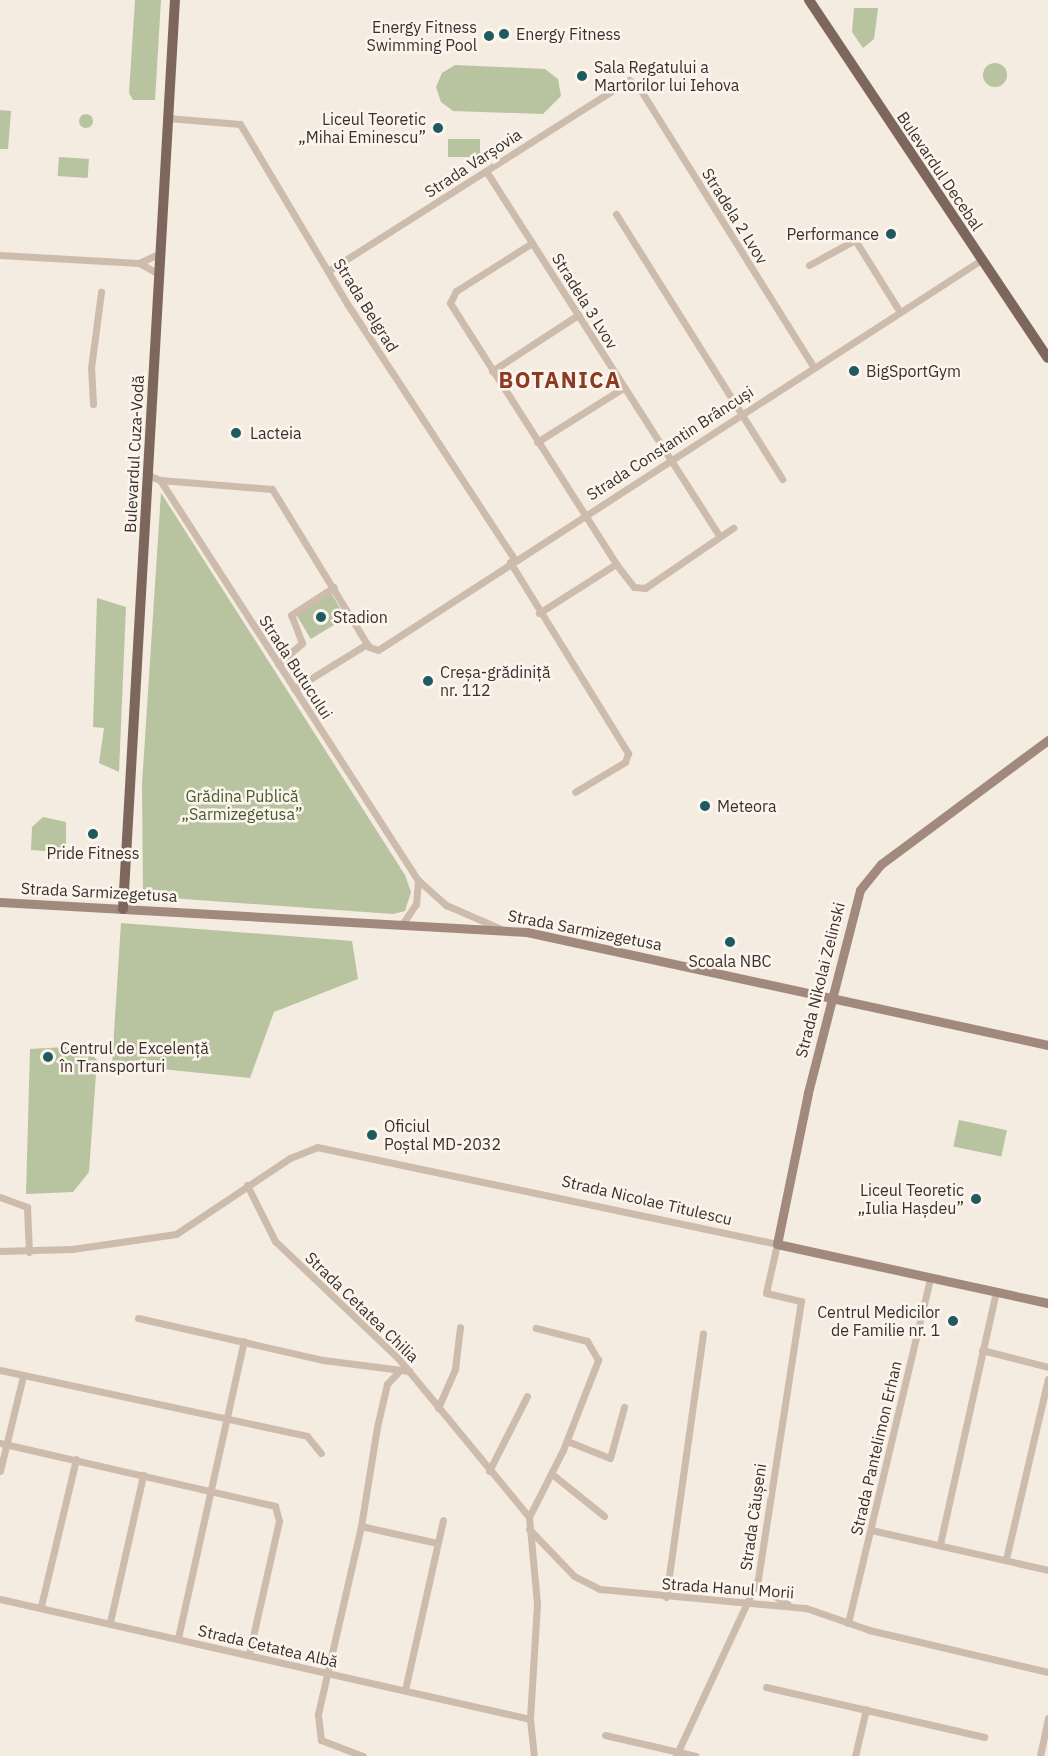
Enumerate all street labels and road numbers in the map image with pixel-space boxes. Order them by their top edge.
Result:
street label: Bulevardul Decebal [893,108,987,234]
street label: Strada Varșovia [421,125,525,201]
street label: Stradela 2 Lvov [698,165,772,267]
street label: Stradela 3 Lvov [548,250,622,352]
street label: Strada Belgrad [330,255,402,355]
street label: Bulevardul Cuza-Vodă [120,375,148,533]
street label: Strada Constantin Brâncuși [583,382,757,504]
street label: Strada Butucului [255,612,337,722]
street label: Strada Sarmizegetusa [20,878,178,906]
street label: Strada Nikolai Zelinski [791,900,849,1060]
street label: Strada Sarmizegetusa [506,906,664,954]
street label: Strada Nicolae Titulescu [560,1171,734,1229]
street label: Strada Cetatea Chilia [301,1248,423,1366]
street label: Strada Pantelimon Erhan [847,1359,905,1537]
street label: Strada Căușeni [736,1462,770,1572]
street label: Strada Hanul Morii [661,1574,795,1602]
street label: Strada Cetatea Albă [196,1621,340,1671]

